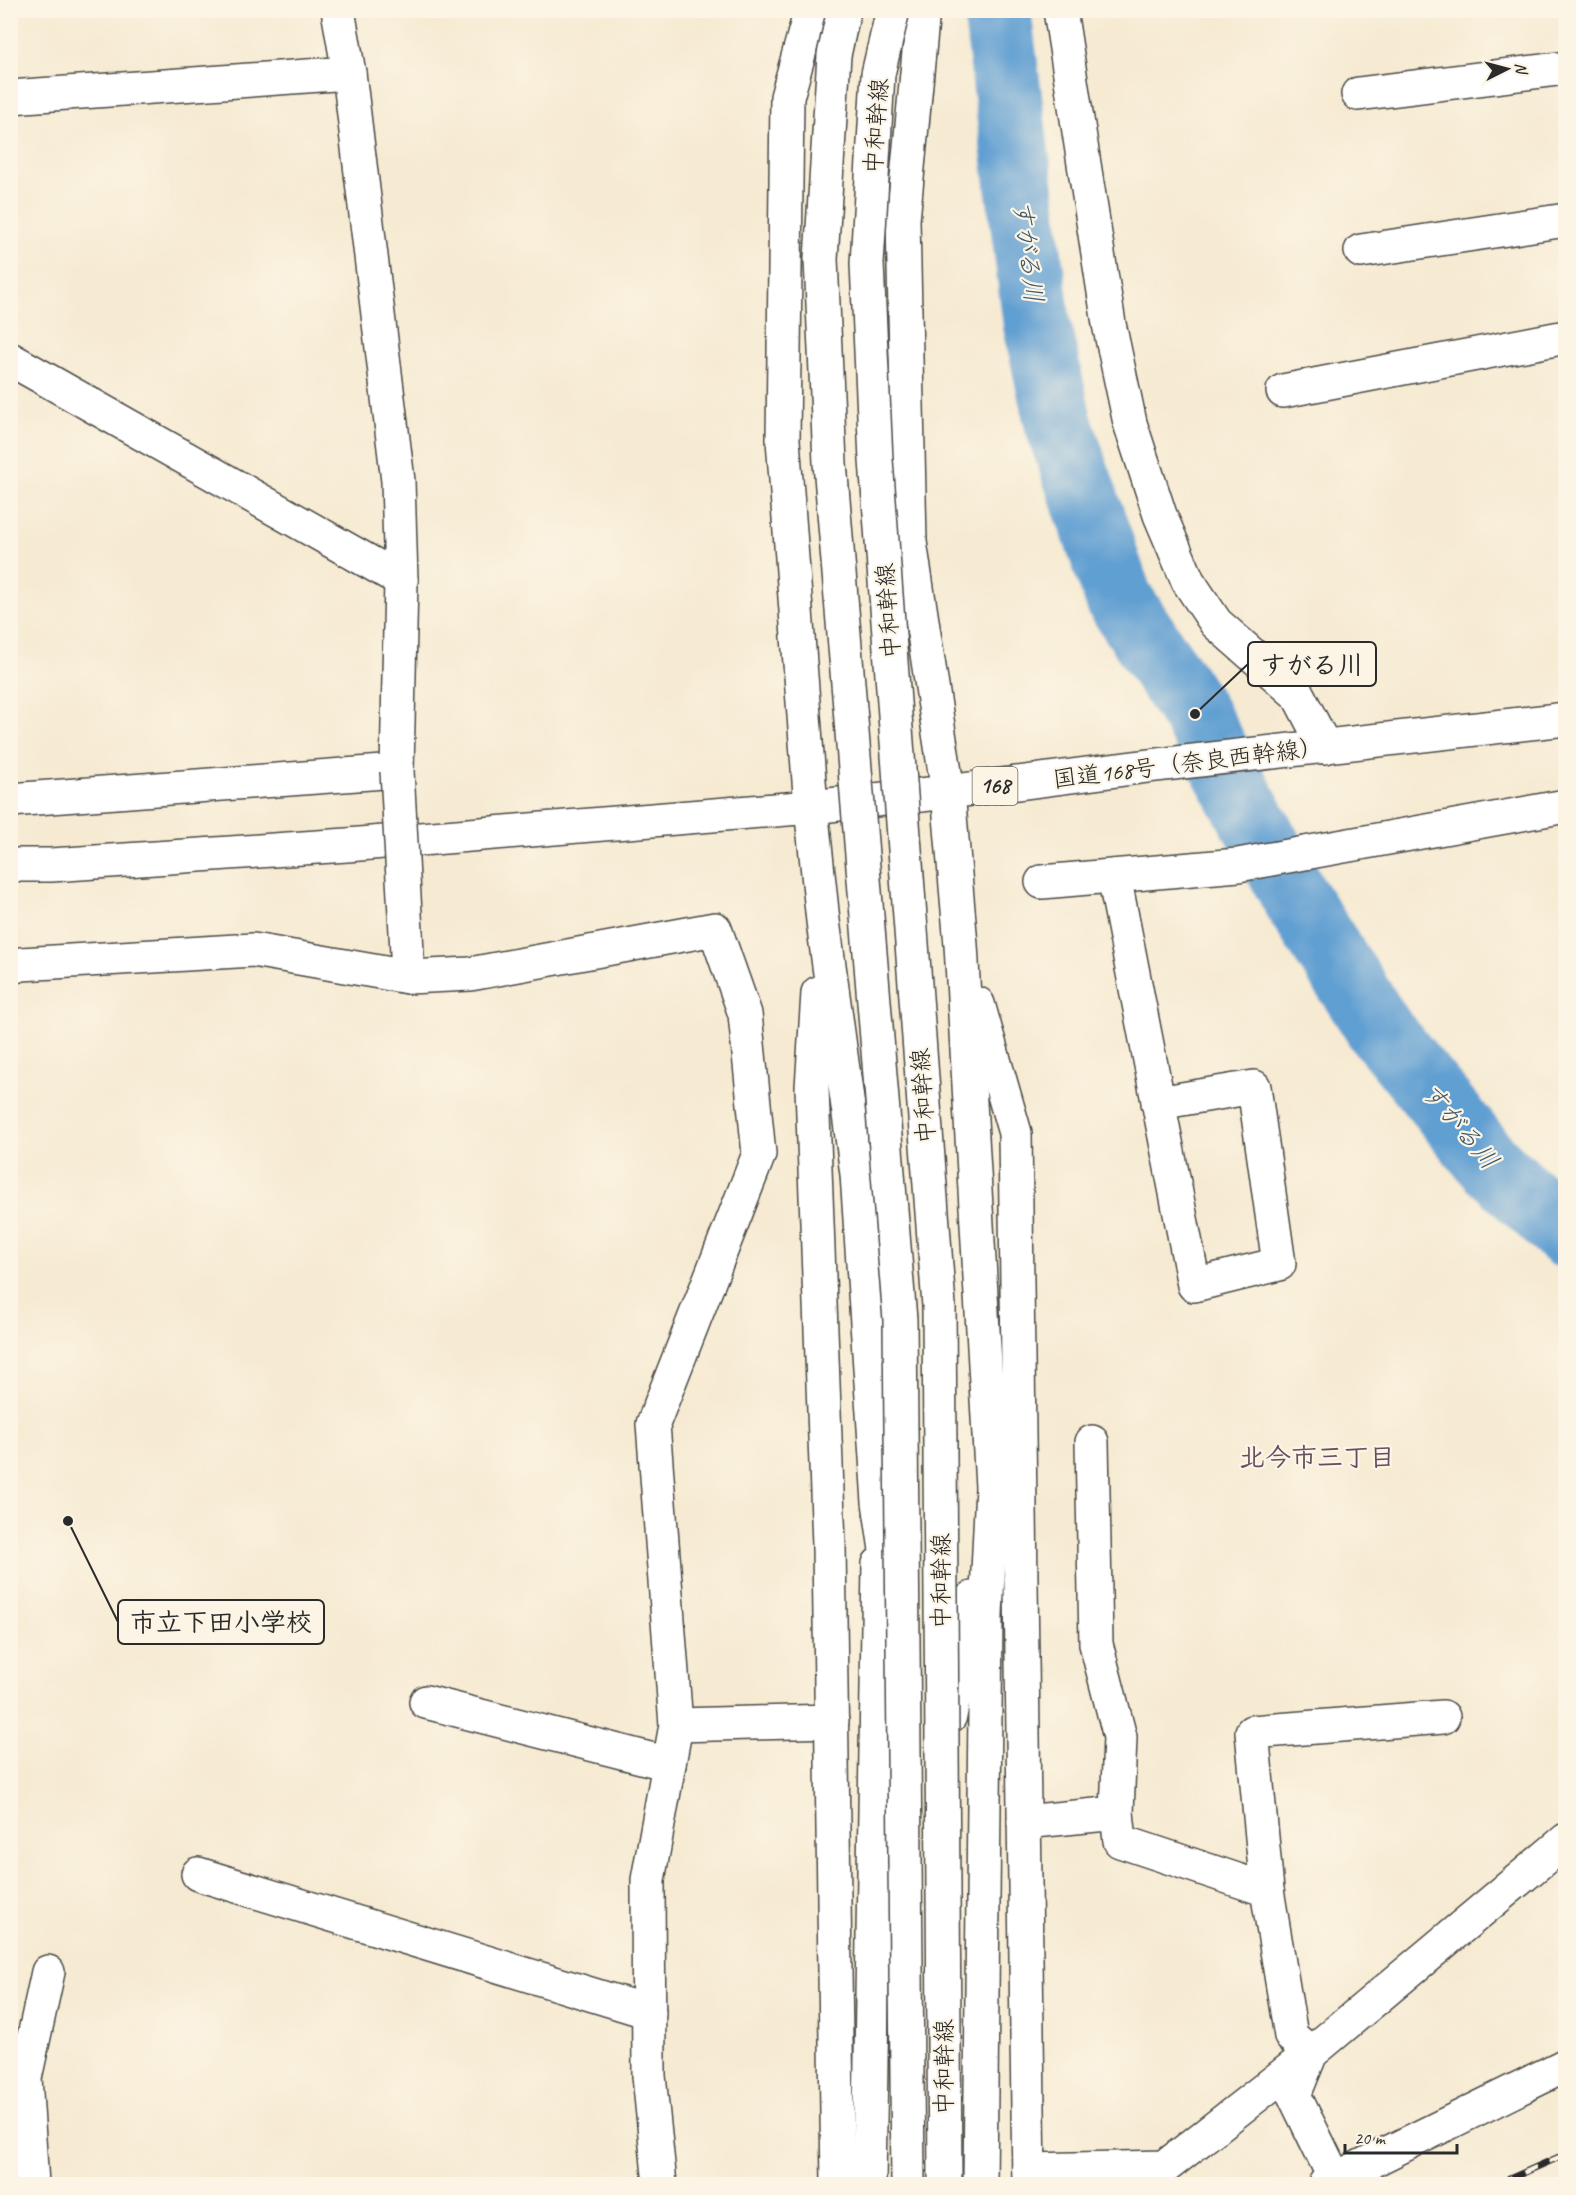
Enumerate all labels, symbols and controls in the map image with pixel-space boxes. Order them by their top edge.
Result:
north arrow [1477,39,1537,99]
text: N [1510,62,1532,77]
street label: 中和幹線 [858,77,894,175]
water label: すがる川 [1005,197,1051,305]
street label: 中和幹線 [870,562,906,660]
callout: すがる川 [1248,642,1376,686]
text: すがる川 [1260,649,1364,682]
street label: 国道168号（奈良西幹線） [1051,732,1325,794]
road number: 168 [972,767,1018,805]
street label: 中和幹線 [905,1047,941,1145]
water label: すがる川 [1414,1076,1506,1176]
district label: 北今市三丁目 [1239,1441,1395,1474]
street label: 中和幹線 [926,1533,956,1629]
callout: 市立下田小学校 [118,1600,324,1644]
text: 市立下田小学校 [130,1606,312,1639]
street label: 中和幹線 [929,2019,959,2115]
scale bar [1345,2117,1458,2155]
text: 20 m [1354,2127,1387,2149]

